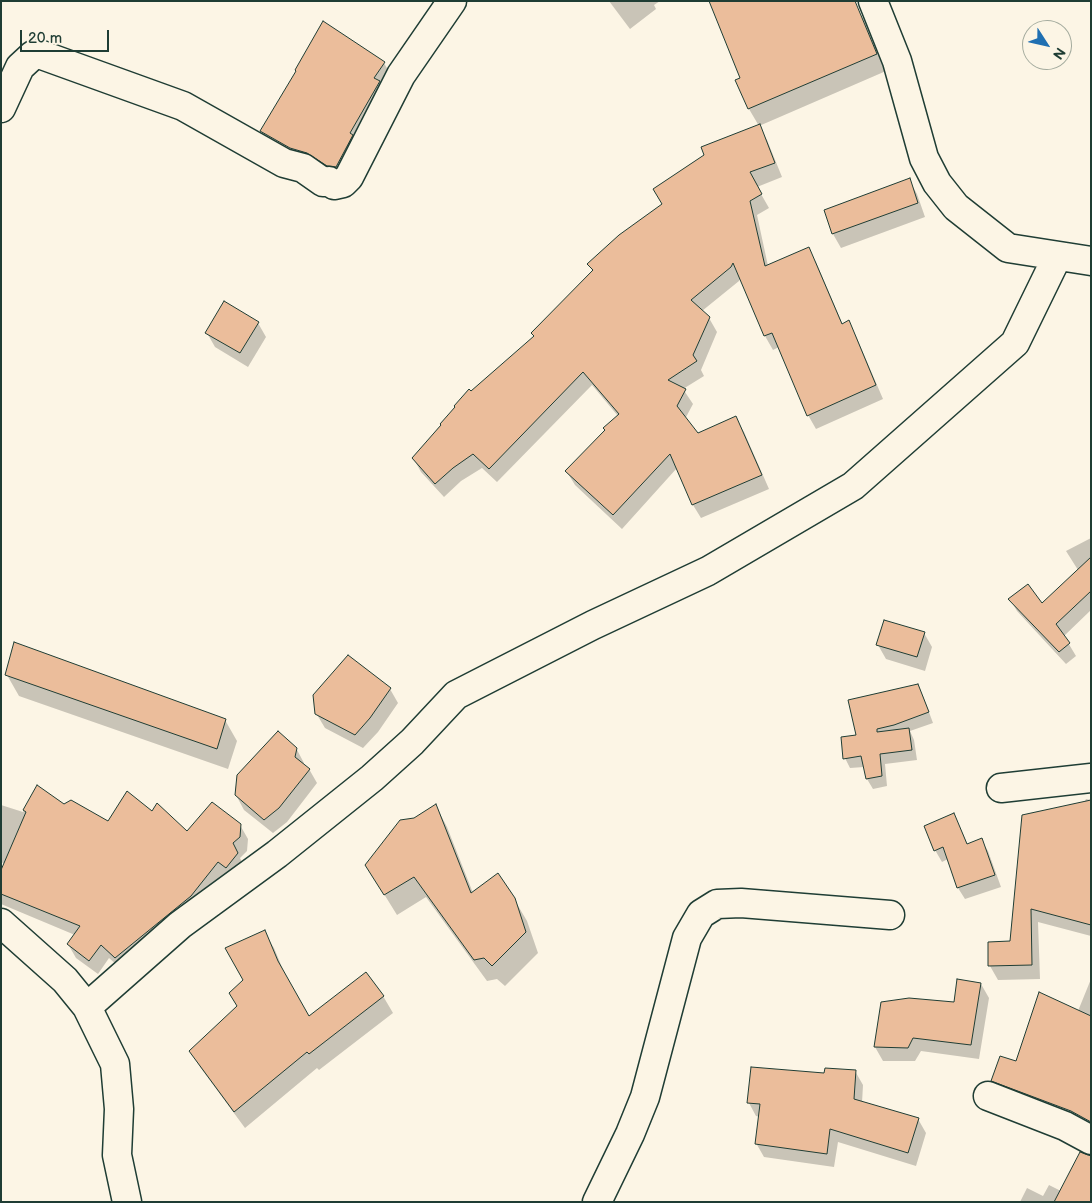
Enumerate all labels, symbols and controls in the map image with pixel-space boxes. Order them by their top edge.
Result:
scale bar [22,20,111,52]
north arrow [1022,20,1072,70]
text: 20 m [28,29,62,48]
text: N [1049,44,1069,62]

